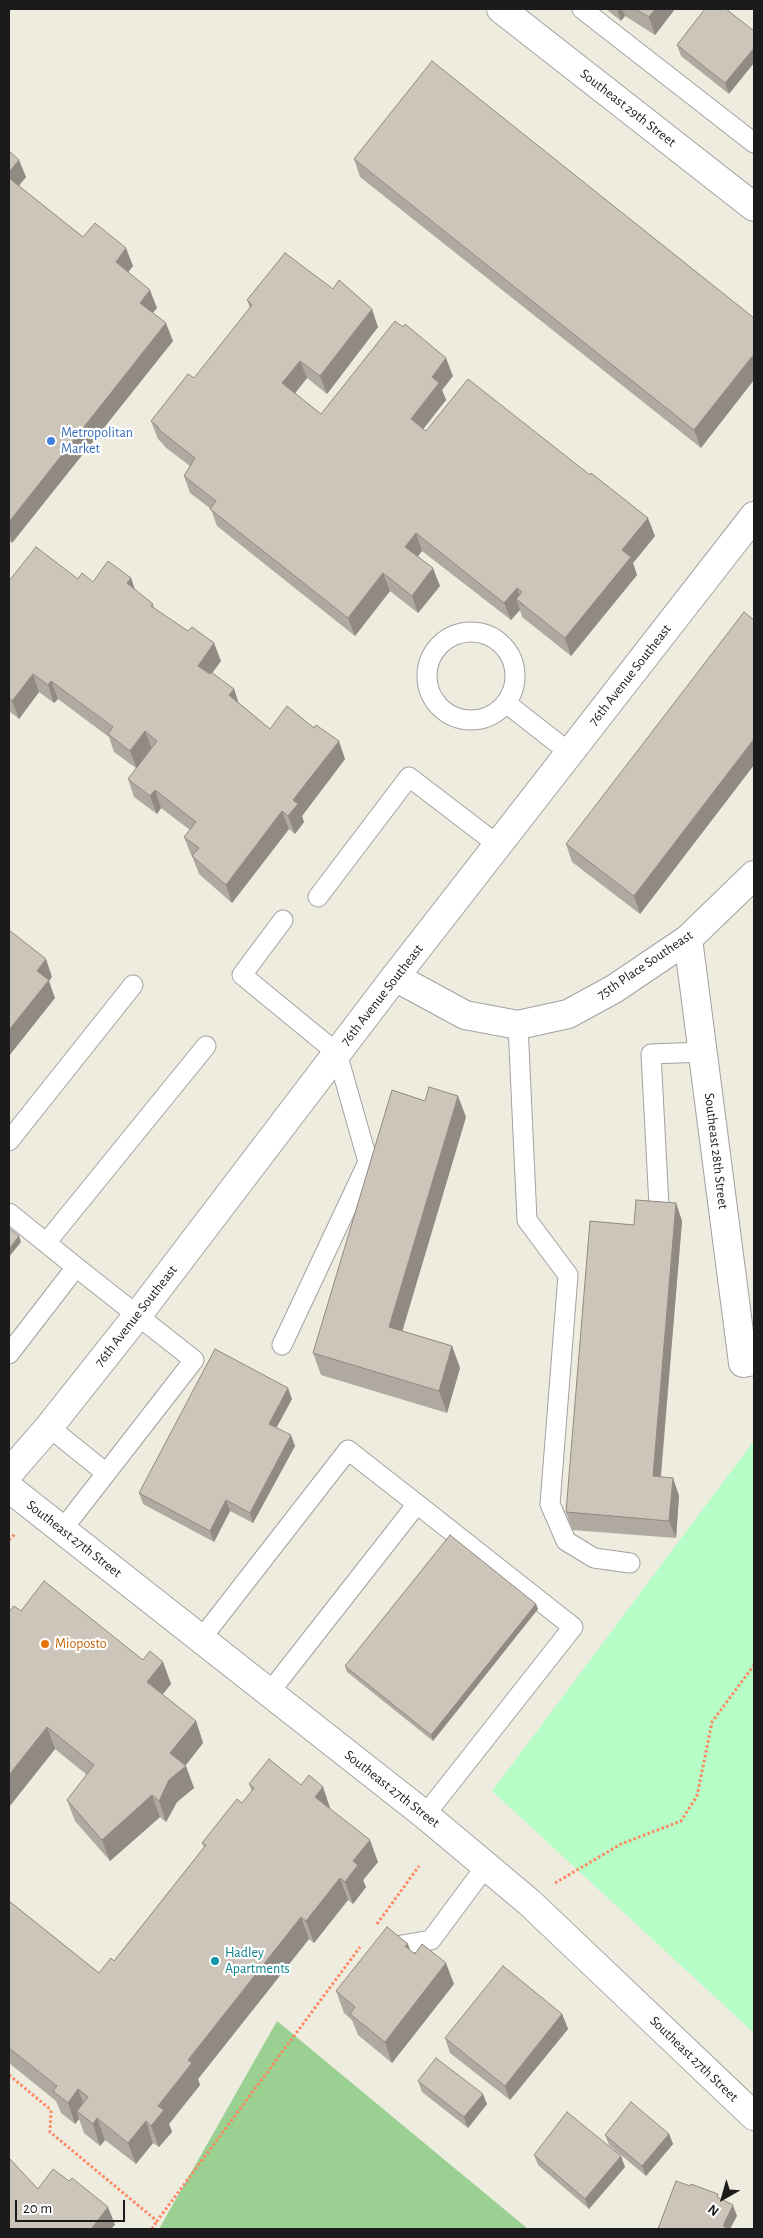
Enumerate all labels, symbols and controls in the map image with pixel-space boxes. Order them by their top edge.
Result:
street label: Southeast 29th Street [577,65,679,151]
place label: Metropolitan Market [61,425,133,458]
marker: Metropolitan Market [45,435,57,447]
street label: 76th Avenue Southeast [585,621,675,729]
street label: 75th Place Southeast [594,927,696,1003]
street label: 76th Avenue Southeast [337,941,427,1049]
street label: Southeast 28th Street [701,1092,731,1210]
street label: 76th Avenue Southeast [91,1262,181,1370]
street label: Southeast 27th Street [23,1497,125,1581]
place label: Mioposto [55,1636,107,1652]
marker: Mioposto [39,1638,51,1650]
street label: Southeast 27th Street [341,1747,443,1831]
place label: Hadley Apartments [225,1945,290,1978]
marker: Hadley Apartments [209,1955,221,1967]
street label: Southeast 27th Street [646,2013,742,2105]
north arrow [698,2173,748,2223]
scale bar [18,2190,128,2222]
text: 20 m [23,2201,52,2216]
text: N [706,2201,722,2218]

